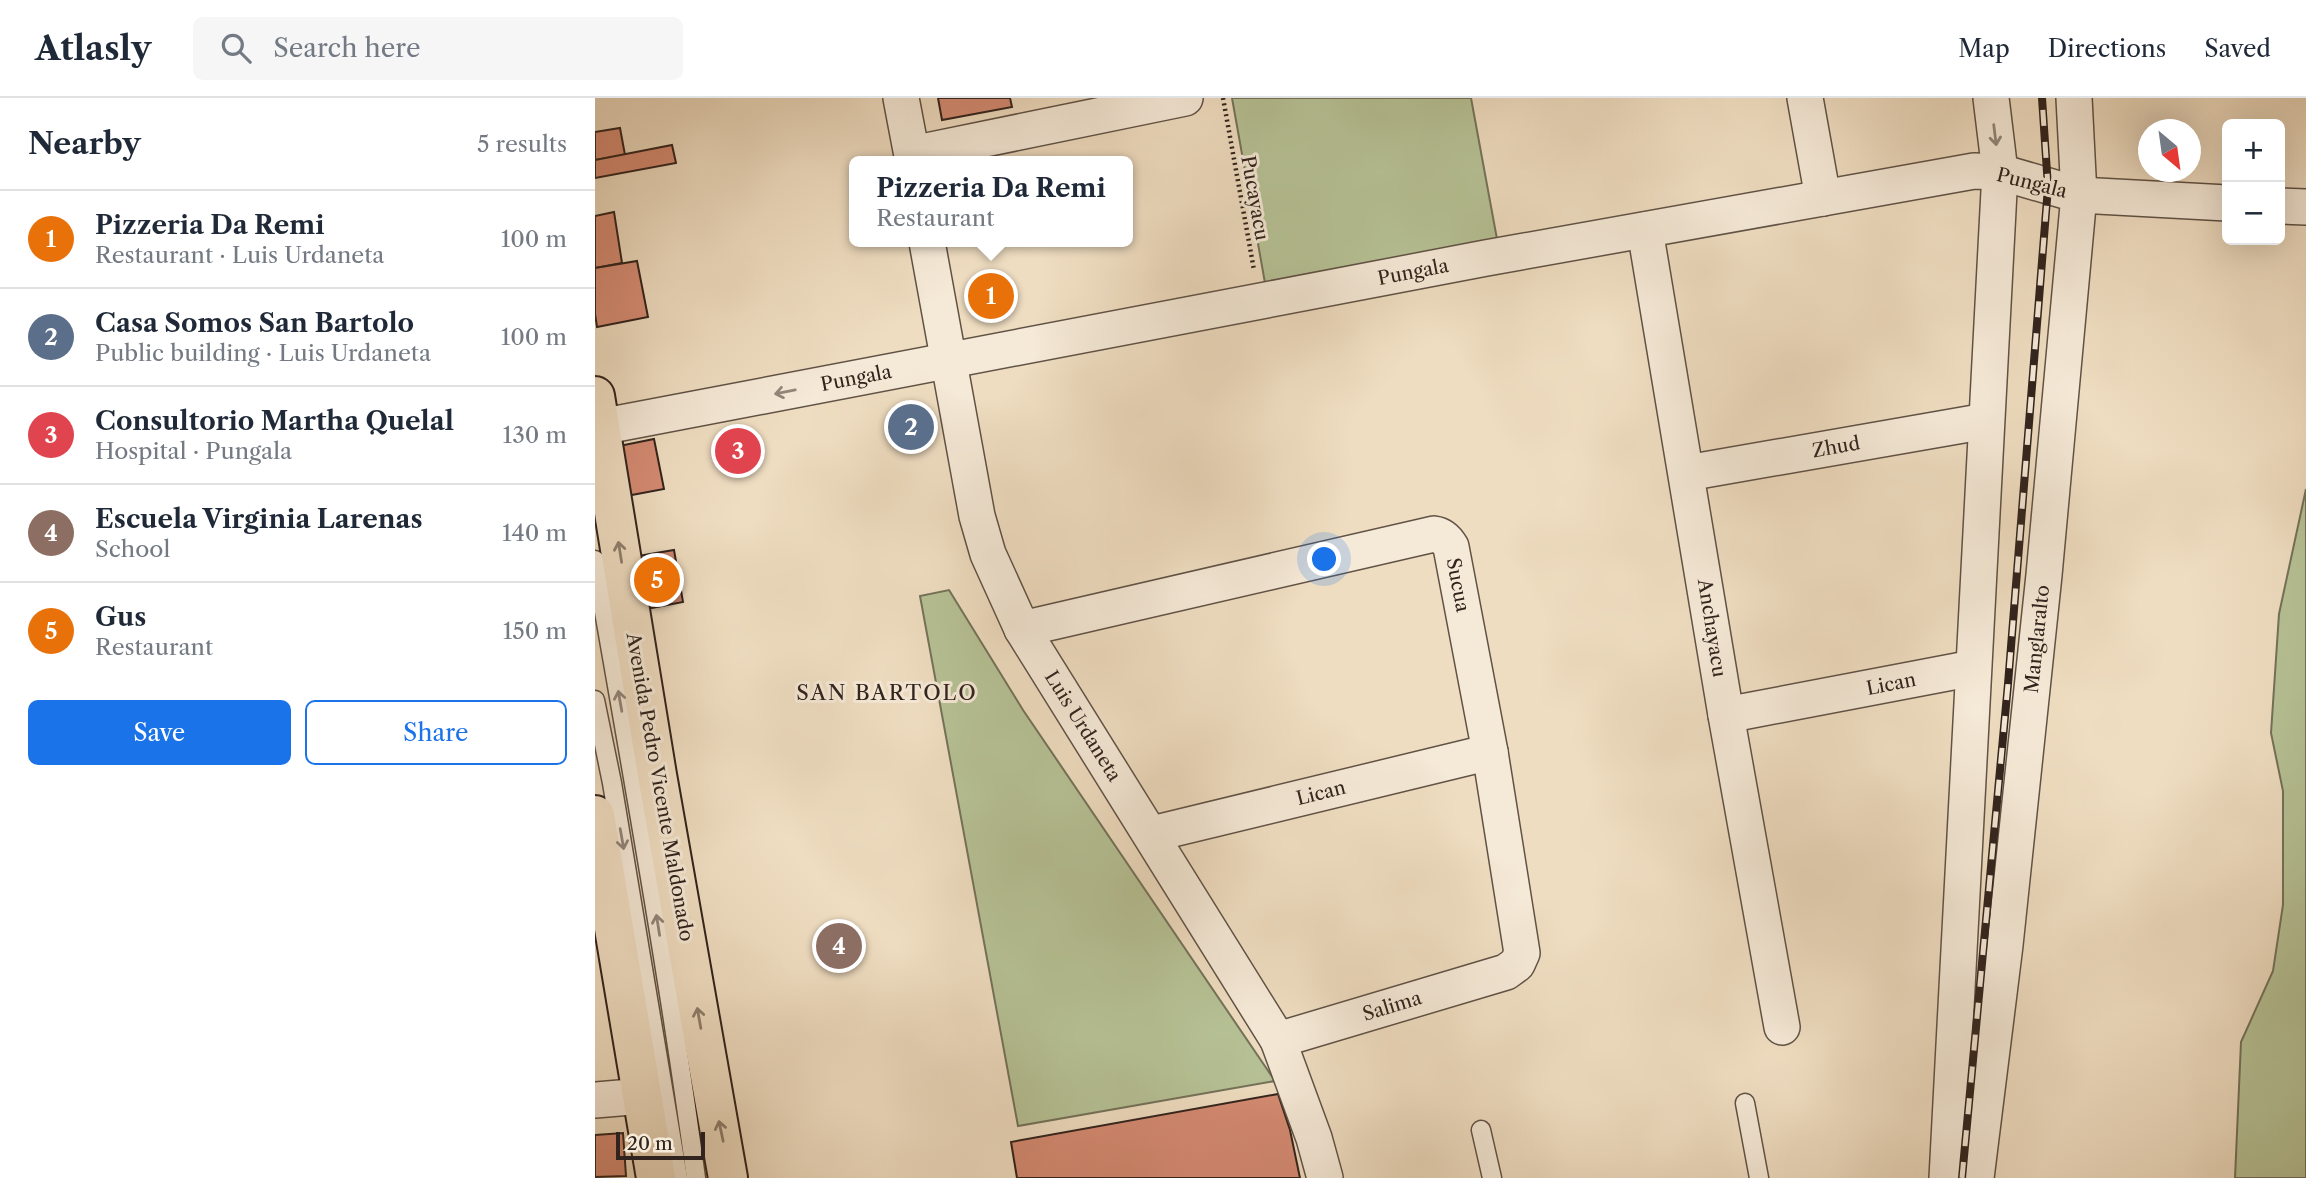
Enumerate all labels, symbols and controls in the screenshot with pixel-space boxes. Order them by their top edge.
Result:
search box [193,17,683,80]
text: Atlasly [35,28,151,69]
icon: search [217,29,255,67]
text: Search here [273,32,420,64]
text: Map [1958,34,2010,63]
text: Directions [2048,34,2166,63]
text: Saved [2204,34,2271,63]
north arrow [2138,119,2201,182]
map controls [2222,119,2285,245]
button: + [2222,119,2285,182]
one-way arrow [1989,123,2002,146]
text: Nearby [28,125,141,162]
text: 5 results [477,130,567,158]
street label: Pucayacu [1236,154,1274,242]
popup [849,156,1133,247]
street label: Pungala [1994,163,2070,203]
text: Pizzeria Da Remi [876,172,1106,204]
button: − [2222,182,2285,245]
text: Restaurant [876,204,994,232]
text: Pizzeria Da Remi [95,209,325,241]
text: 1 [46,225,56,253]
text: 100 m [501,225,567,253]
text: Restaurant · Luis Urdaneta [95,241,384,269]
street label: Pungala [1376,254,1450,290]
pin: 1 [968,270,1014,322]
text: Casa Somos San Bartolo [95,307,414,339]
text: 2 [44,323,58,351]
text: 100 m [501,323,567,351]
text: Public building · Luis Urdaneta [95,339,431,367]
street label: Pungala [819,360,893,396]
one-way arrow [774,386,797,399]
pin: 2 [888,401,934,453]
text: Consultorio Martha Quelal [95,405,454,437]
text: 3 [45,421,58,449]
text: 130 m [503,421,567,449]
pin: 3 [715,425,761,477]
street label: Zhud [1810,431,1862,462]
text: Hospital · Pungala [95,437,292,465]
text: Escuela Virginia Larenas [95,503,423,535]
text: 4 [44,519,58,547]
text: 140 m [502,519,567,547]
text: School [95,535,170,563]
one-way arrow [613,541,626,564]
your location [1307,542,1341,576]
pin: 5 [634,554,680,606]
street label: Sucua [1441,556,1475,614]
street label: Anchayacu [1693,576,1731,679]
street label: Manglaralto [2020,584,2054,694]
text: Gus [95,601,146,633]
text: 5 [45,617,57,645]
text: 150 m [503,617,567,645]
street label: Avenida Pedro Vicente Maldonado [621,630,698,943]
text: Restaurant [95,633,213,661]
street label: Luis Urdaneta [1040,666,1126,786]
street label: Lican [1864,668,1918,700]
district label: SAN BARTOLO [796,680,978,705]
one-way arrow [613,690,626,713]
button: Save [28,700,291,765]
button: Share [305,700,567,765]
street label: Lican [1294,776,1348,810]
one-way arrow [616,827,629,850]
one-way arrow [651,914,664,937]
pin: 4 [816,920,862,972]
street label: Salima [1360,986,1424,1026]
one-way arrow [692,1007,705,1030]
one-way arrow [713,1120,727,1143]
scale bar [616,1129,705,1161]
text: 20 m [627,1132,673,1155]

